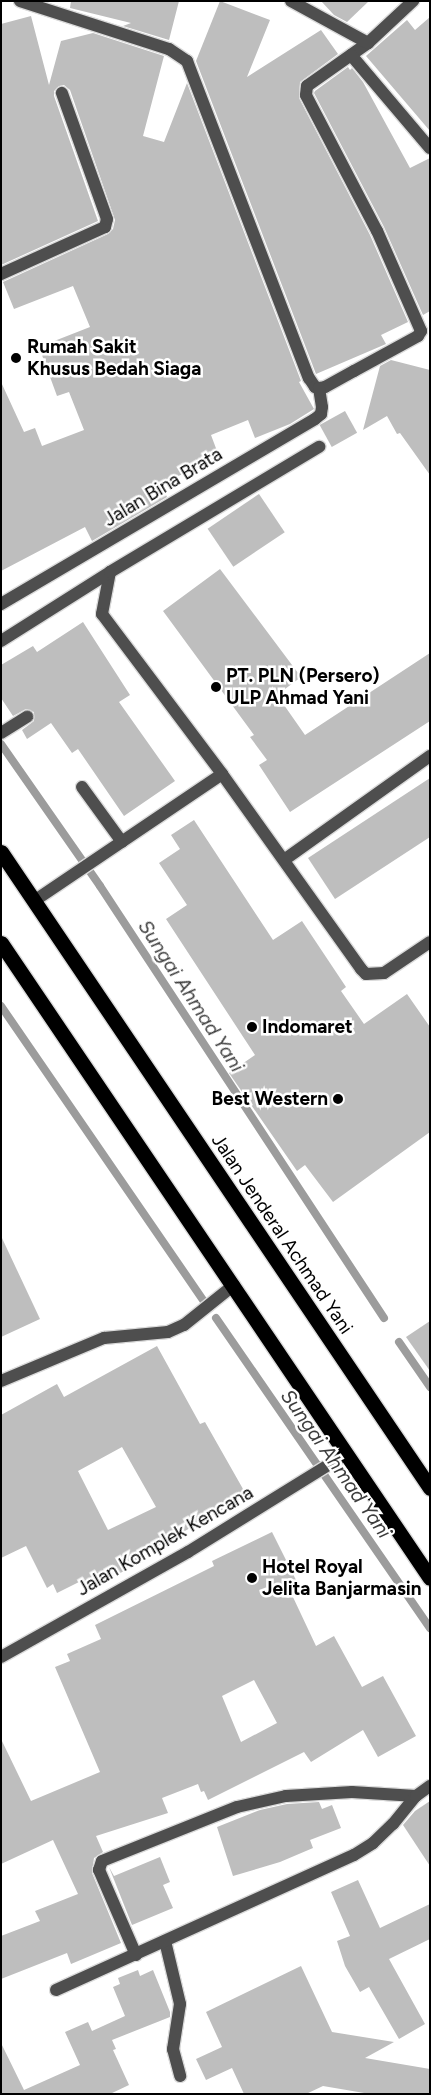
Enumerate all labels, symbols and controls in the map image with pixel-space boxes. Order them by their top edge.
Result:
place label: Rumah Sakit Khusus Bedah Siaga [27,336,201,380]
marker: Rumah Sakit Khusus Bedah Siaga [9,351,23,365]
street label: Jalan Bina Brata [100,443,226,531]
place label: PT. PLN (Persero) ULP Ahmad Yani [226,665,380,709]
marker: PT. PLN (Persero) ULP Ahmad Yani [210,681,222,693]
water label: Sungai Ahmad Yani [133,916,249,1076]
place label: Indomaret [262,1016,353,1038]
marker: Indomaret [246,1021,258,1033]
place label: Best Western [212,1088,328,1110]
marker: Best Western [332,1093,344,1105]
street label: Jalan Jenderal Achmad Yani [206,1130,358,1338]
water label: Sungai Ahmad Yani [276,1385,396,1543]
street label: Jalan Komplek Kencana [73,1481,257,1601]
place label: Hotel Royal Jelita Banjarmasin [262,1556,422,1600]
marker: Hotel Royal Jelita Banjarmasin [246,1572,258,1584]

